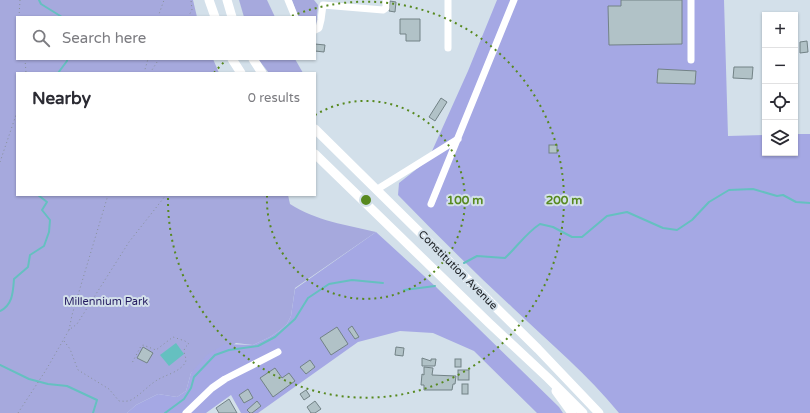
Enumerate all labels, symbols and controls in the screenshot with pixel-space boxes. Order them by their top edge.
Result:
map controls [762,12,798,156]
button: + [762,12,798,48]
search box [16,16,316,60]
icon: search [30,27,52,49]
text: Search here [62,29,146,47]
button: − [762,48,798,84]
button: locate [762,84,798,120]
text: Nearby [32,88,91,109]
text: 0 results [248,90,300,106]
button: layers [762,120,798,156]
centre of rings [359,193,373,207]
text: 100 m [447,193,483,207]
text: 200 m [546,193,582,207]
street label: Constitution Avenue [416,228,500,312]
park label: Millennium Park [64,295,148,308]

